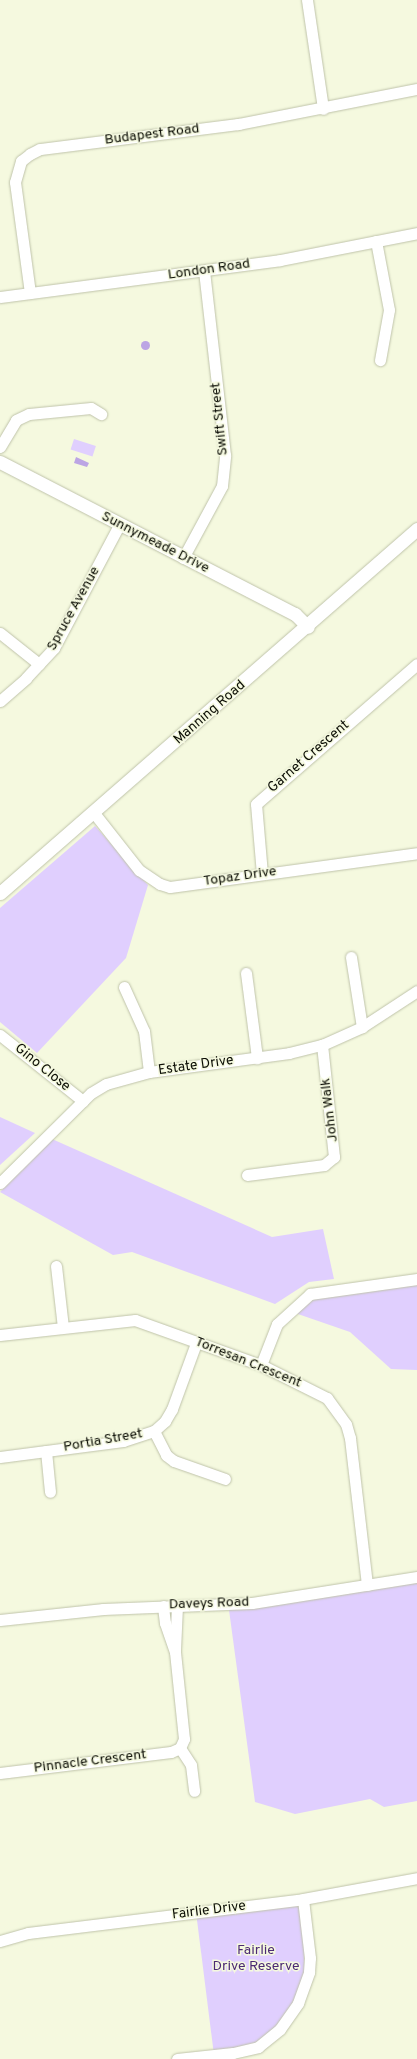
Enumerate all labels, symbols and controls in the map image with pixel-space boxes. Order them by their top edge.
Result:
street label: Budapest Road [104,121,200,149]
street label: London Road [167,256,251,284]
street label: Swift Street [208,382,232,456]
street label: Sunnymeade Drive [98,509,212,577]
street label: Spruce Avenue [44,564,104,654]
street label: Manning Road [171,677,249,749]
street label: Garnet Crescent [265,717,353,797]
street label: Topaz Drive [202,864,278,890]
street label: Gino Close [11,1040,73,1096]
street label: Estate Drive [157,1052,235,1080]
street label: John Walk [318,1077,342,1143]
street label: Torresan Crescent [192,1334,304,1392]
street label: Portia Street [62,1426,144,1456]
street label: Daveys Road [169,1594,249,1614]
street label: Pinnacle Crescent [33,1747,147,1777]
street label: Fairlie Drive [171,1898,247,1924]
park label: Fairlie Drive Reserve [212,1943,300,1976]

